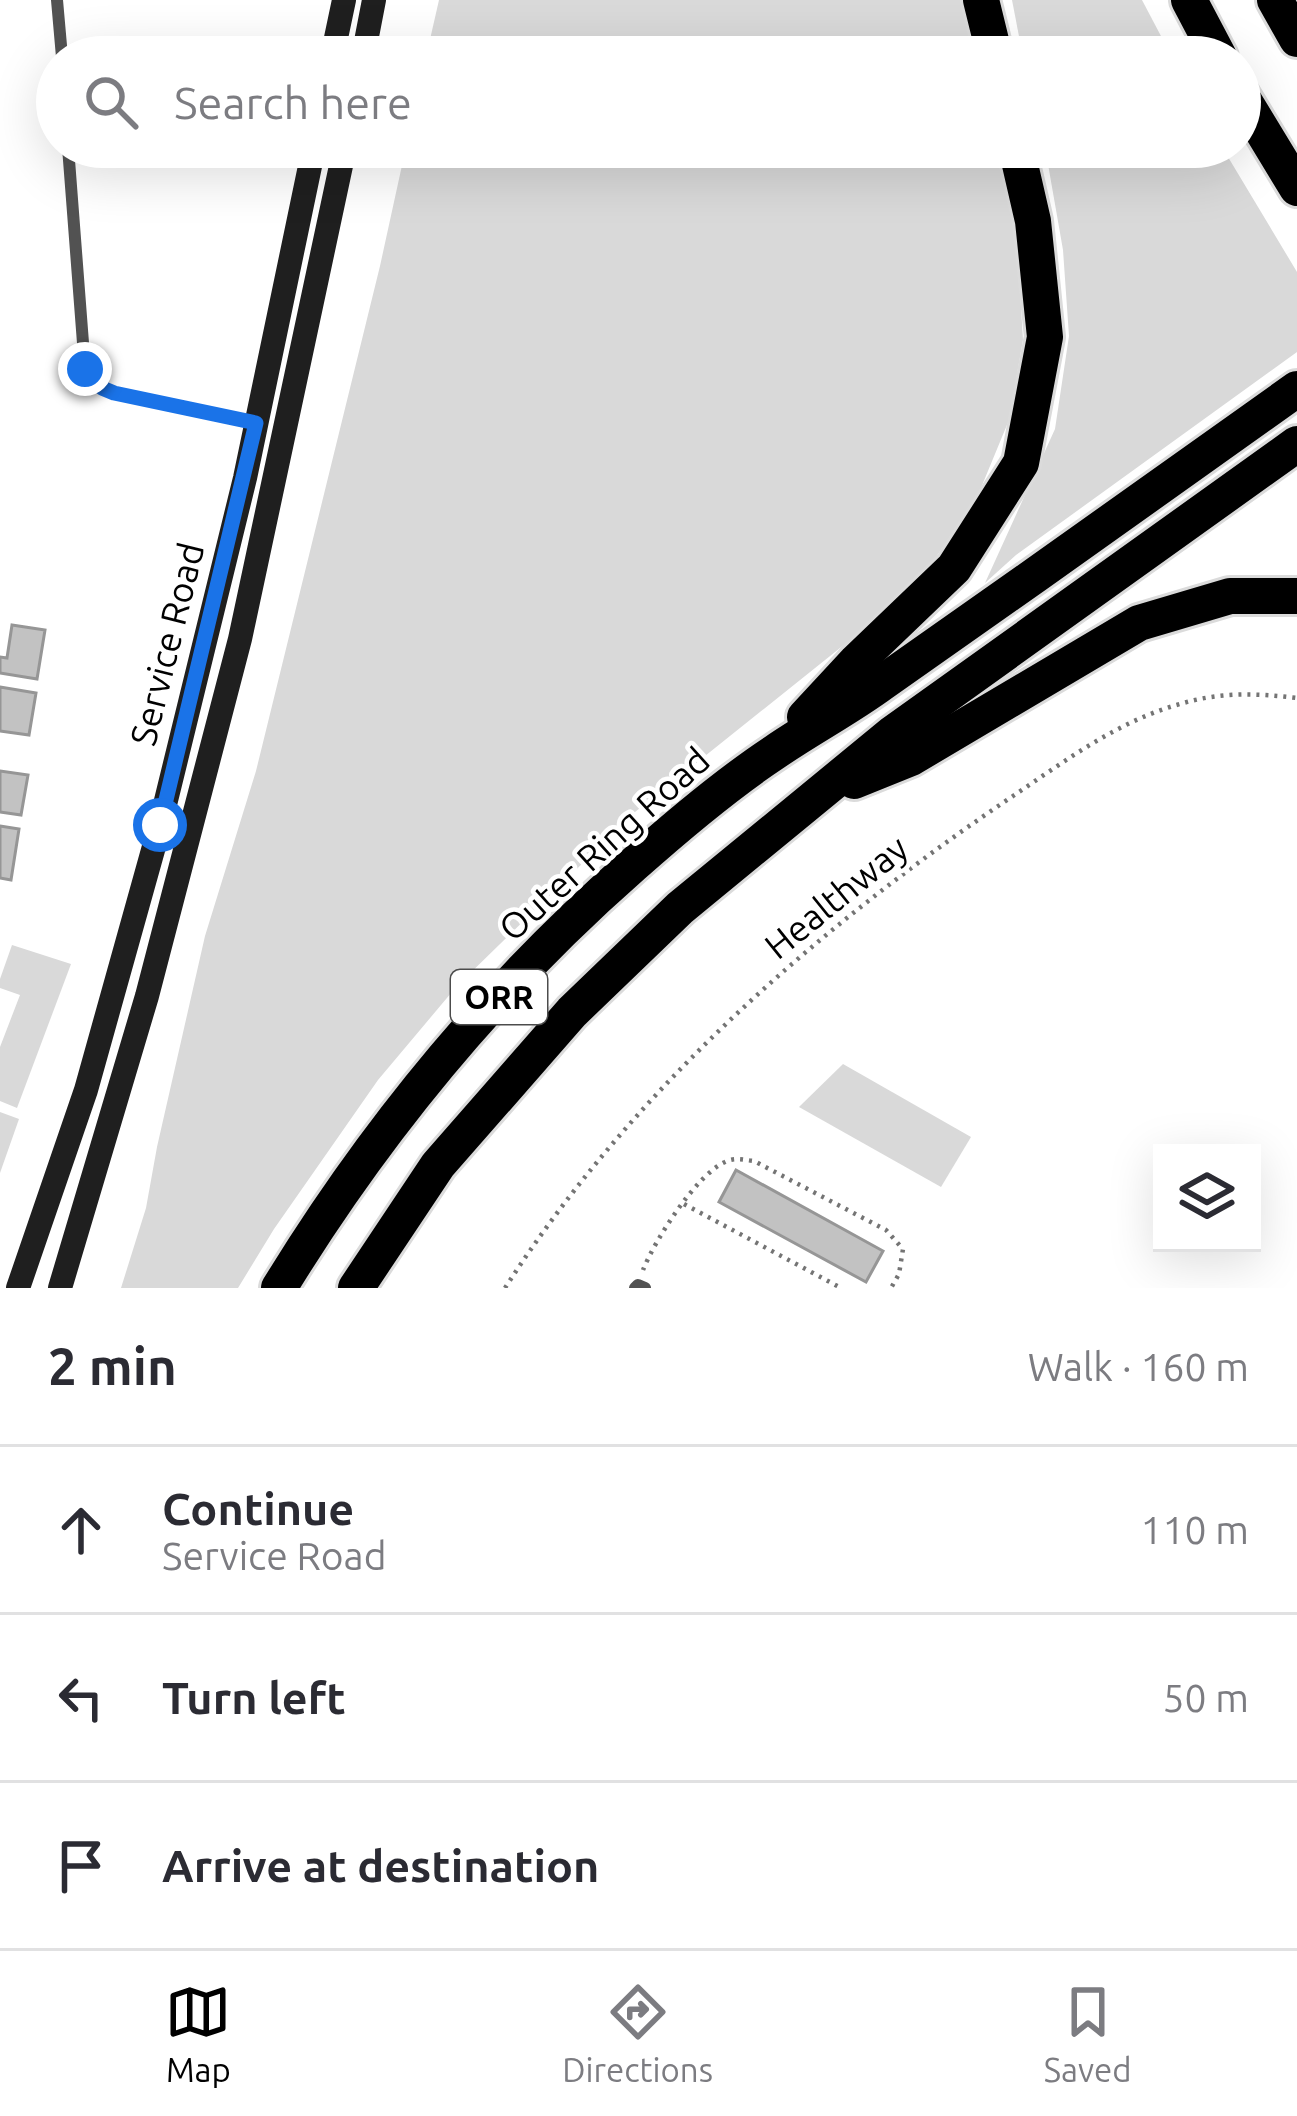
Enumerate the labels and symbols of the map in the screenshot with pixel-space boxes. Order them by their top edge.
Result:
route end [58,342,112,396]
street label: Service Road [122,538,211,749]
street label: Outer Ring Road [490,739,717,949]
route start [133,798,187,852]
street label: Healthway [756,827,915,966]
road number: ORR [451,970,547,1024]

